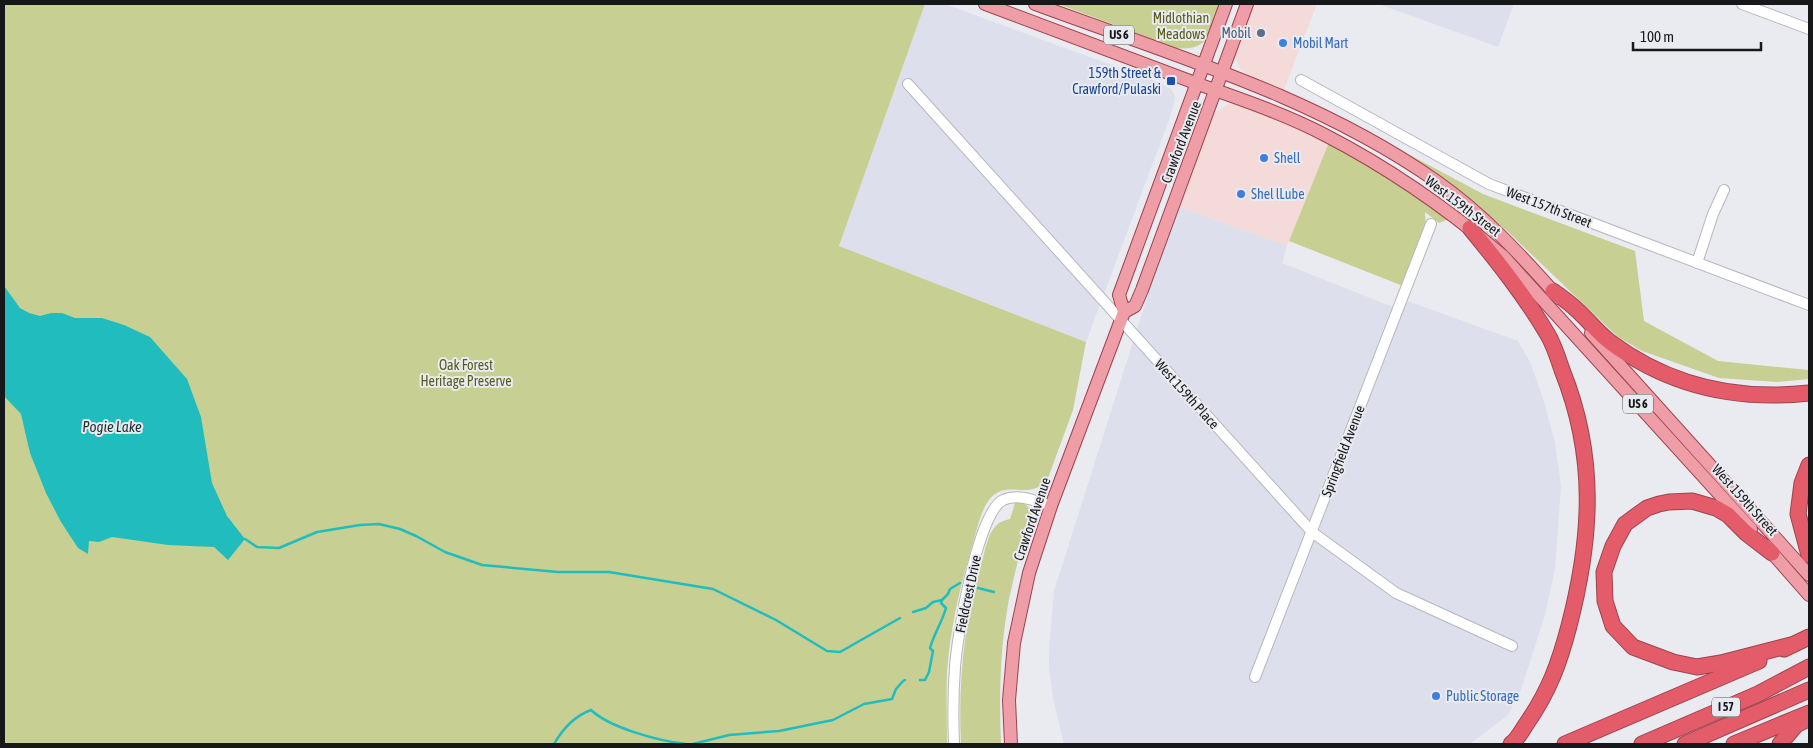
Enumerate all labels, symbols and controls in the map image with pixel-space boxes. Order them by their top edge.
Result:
park label: Midlothian Meadows [1153,10,1209,42]
scale bar [1633,20,1760,52]
place label: Mobil [1221,25,1251,41]
road number: US 6 [1104,26,1134,44]
marker: Mobil [1255,27,1267,39]
text: 100 m [1640,28,1674,45]
place label: Mobil Mart [1293,35,1348,51]
marker: Mobil Mart [1277,37,1289,49]
place label: 159th Street & Crawford/Pulaski [1072,65,1162,97]
marker: 159th Street & Crawford/Pulaski [1165,75,1177,87]
street label: Crawford Avenue [1158,99,1204,185]
place label: Shell [1274,150,1301,166]
marker: Shell [1258,152,1270,164]
street label: West 159th Street [1422,172,1504,240]
street label: West 157th Street [1504,183,1594,231]
place label: Shel lLube [1251,186,1305,202]
marker: Shel lLube [1235,188,1247,200]
street label: West 159th Place [1152,356,1222,432]
park label: Oak Forest Heritage Preserve [420,357,512,389]
road number: US 6 [1623,394,1653,414]
street label: Springfield Avenue [1318,403,1368,499]
water label: Pogie Lake [82,418,142,435]
street label: West 159th Street [1709,461,1781,539]
street label: Crawford Avenue [1010,475,1054,563]
street label: Fieldcrest Drive [952,554,984,634]
place label: Public Storage [1446,688,1519,704]
marker: Public Storage [1430,690,1442,702]
road number: I 57 [1712,698,1740,716]

